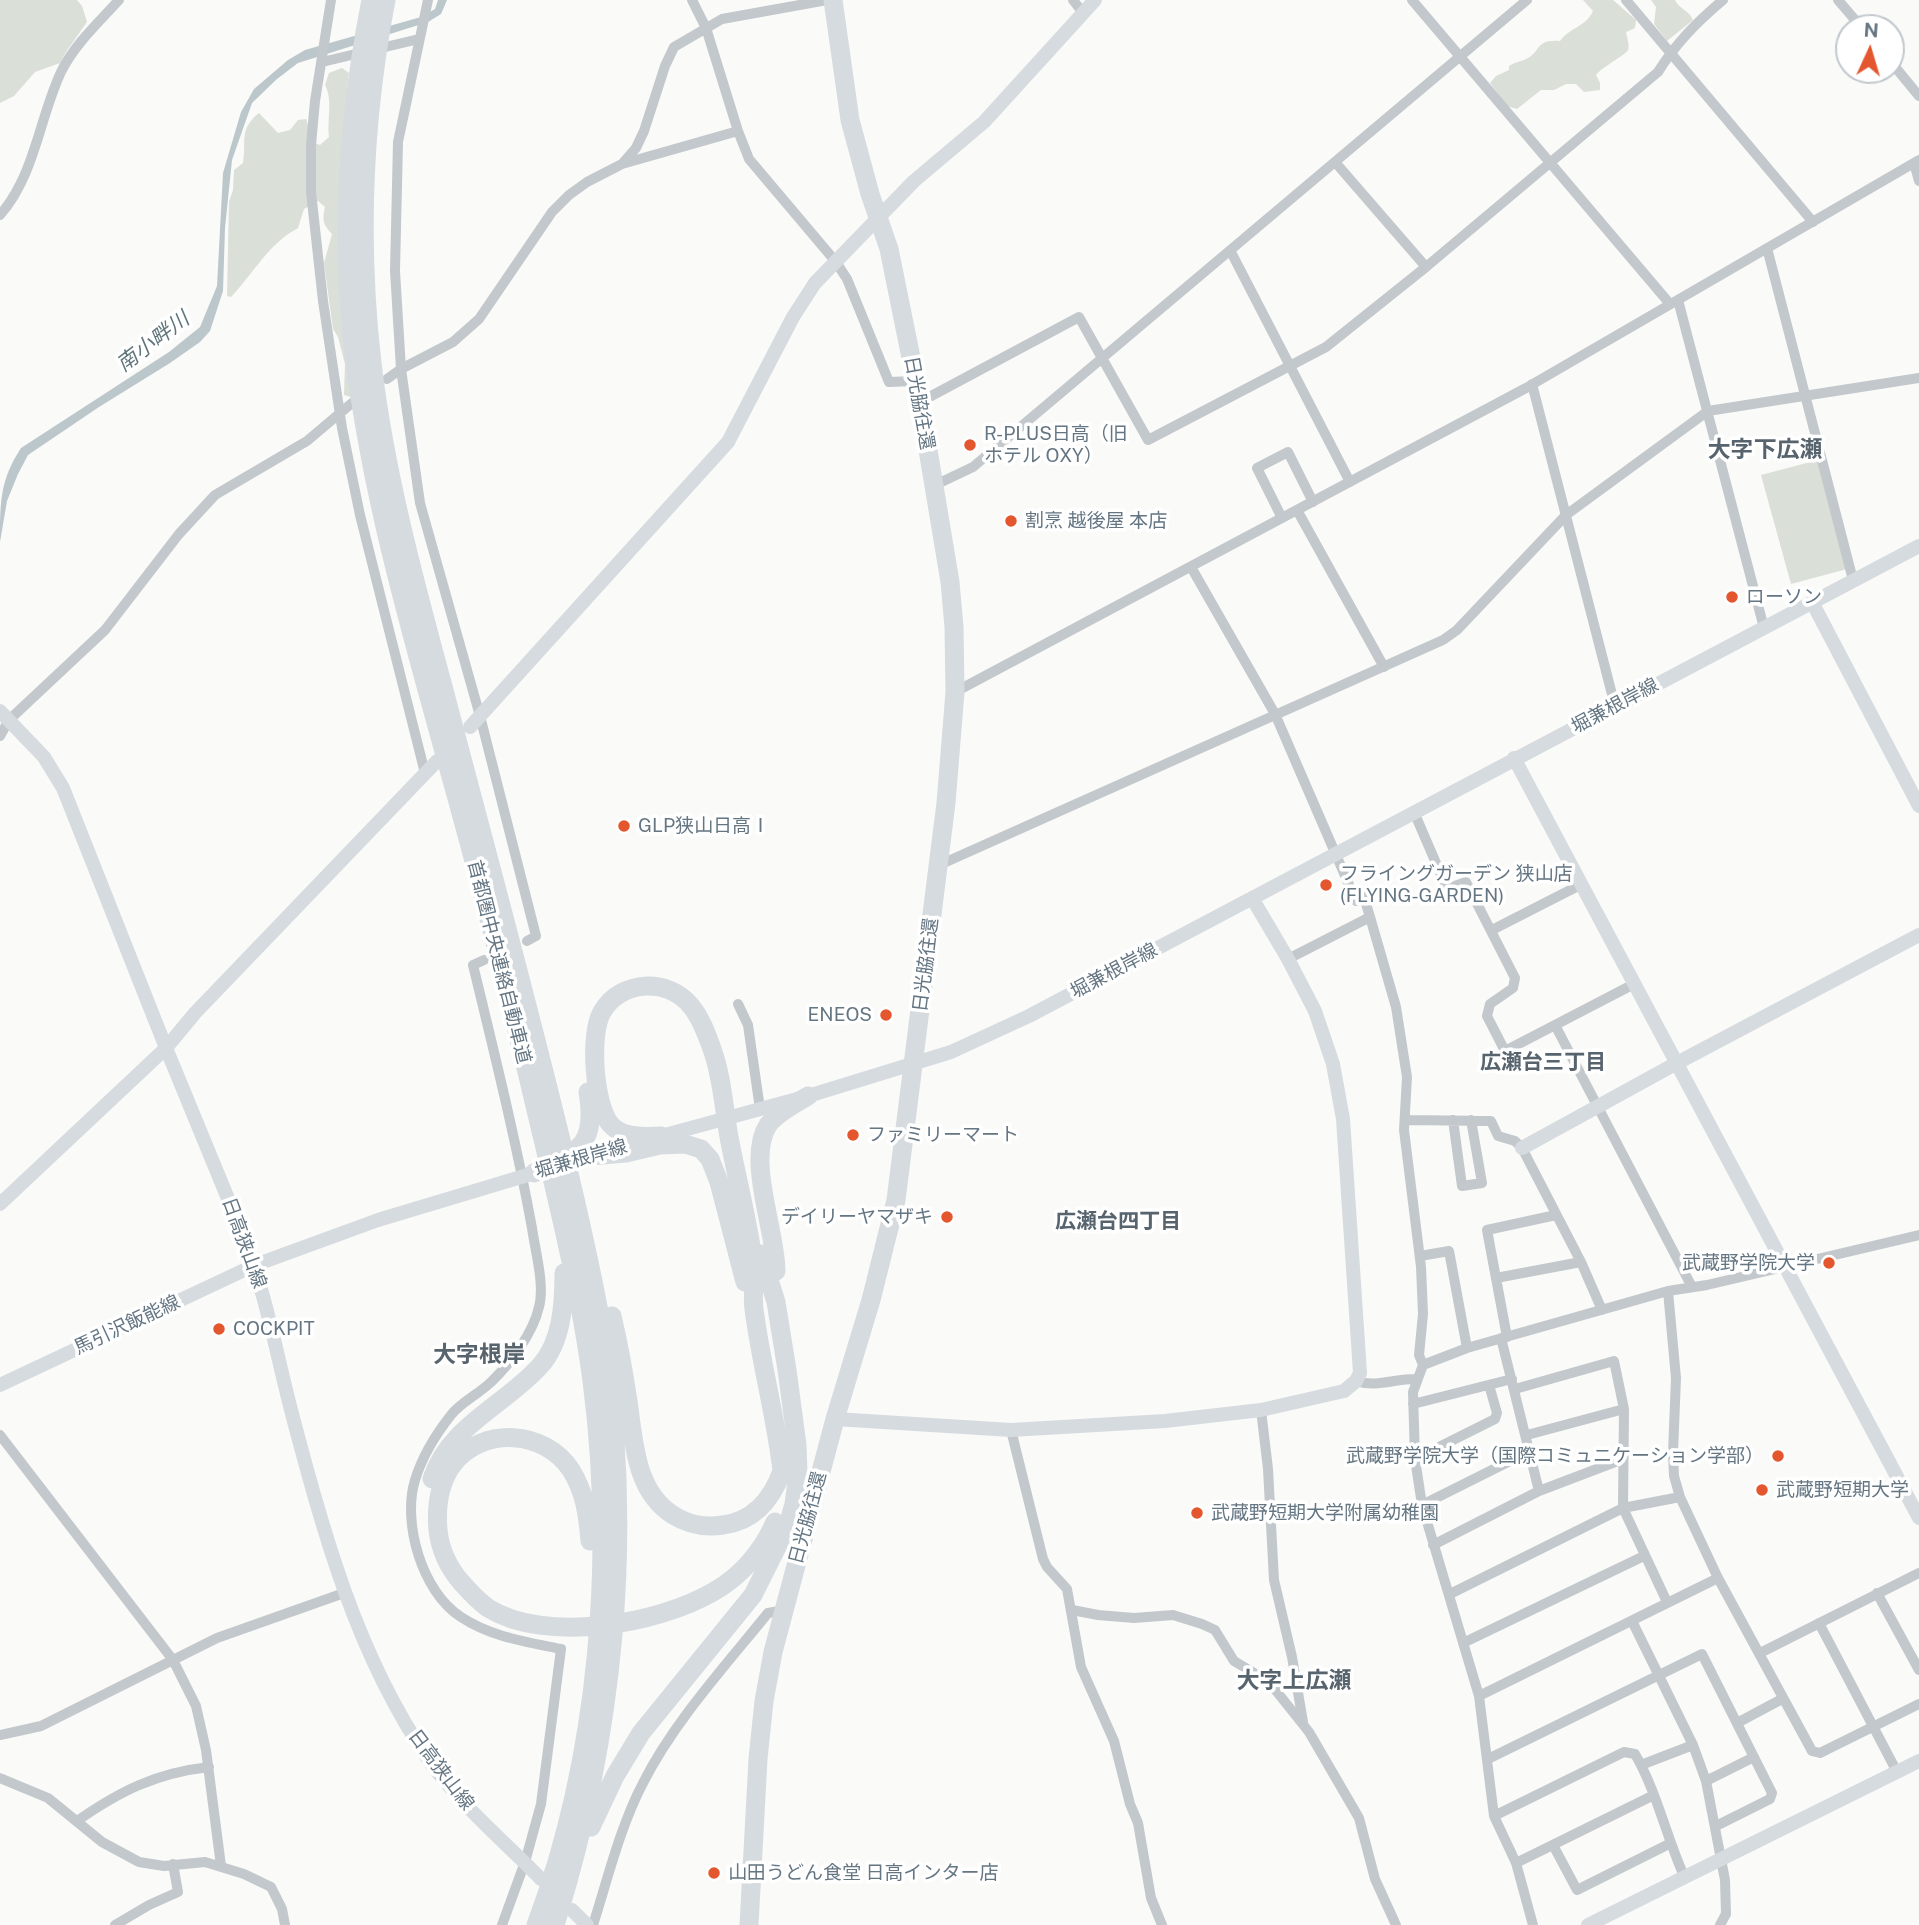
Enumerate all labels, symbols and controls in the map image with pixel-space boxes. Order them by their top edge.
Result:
north arrow [1835,14,1905,84]
text: N [1863,19,1879,42]
water label: 南小畔川 [112,307,194,377]
street label: 日光脇往還 [900,354,938,452]
place label: R-PLUS日高（旧 ホテル OXY） [984,423,1128,467]
district label: 大字下広瀬 [1708,436,1822,464]
marker: R-PLUS日高（旧 ホテル OXY） [962,437,978,453]
place label: 割烹 越後屋 本店 [1025,510,1167,532]
marker: 割烹 越後屋 本店 [1003,513,1019,529]
place label: ローソン [1746,586,1822,608]
marker: ローソン [1724,589,1740,605]
street label: 堀兼根岸線 [1568,674,1662,738]
place label: GLP狭山日高Ⅰ [638,815,770,837]
marker: GLP狭山日高Ⅰ [616,818,632,834]
street label: 首都圏中央連絡自動車道 [463,858,535,1066]
place label: フライングガーデン 狭山店 (FLYING-GARDEN) [1340,863,1573,907]
marker: フライングガーデン 狭山店 (FLYING-GARDEN) [1318,877,1334,893]
street label: 日光脇往還 [909,916,943,1014]
street label: 堀兼根岸線 [1067,939,1161,1003]
place label: ENEOS [807,1004,872,1026]
marker: ENEOS [878,1007,894,1023]
district label: 広瀬台三丁目 [1480,1050,1606,1076]
place label: ファミリーマート [867,1124,1019,1146]
marker: ファミリーマート [845,1127,861,1143]
street label: 堀兼根岸線 [532,1135,630,1183]
street label: 日高狭山線 [217,1194,271,1292]
place label: デイリーヤマザキ [781,1206,933,1228]
marker: デイリーヤマザキ [939,1209,955,1225]
district label: 広瀬台四丁目 [1055,1209,1181,1235]
place label: 武蔵野学院大学 [1682,1252,1815,1274]
marker: 武蔵野学院大学 [1821,1255,1837,1271]
street label: 馬引沢飯能線 [71,1291,183,1359]
place label: COCKPIT [233,1318,315,1340]
marker: COCKPIT [211,1321,227,1337]
district label: 大字根岸 [433,1341,525,1369]
place label: 武蔵野学院大学（国際コミュニケーション学部） [1346,1445,1764,1467]
marker: 武蔵野学院大学（国際コミュニケーション学部） [1770,1448,1786,1464]
street label: 日光脇往還 [785,1469,831,1567]
place label: 武蔵野短期大学 [1776,1479,1909,1501]
marker: 武蔵野短期大学 [1754,1482,1770,1498]
place label: 武蔵野短期大学附属幼稚園 [1211,1502,1439,1524]
marker: 武蔵野短期大学附属幼稚園 [1189,1505,1205,1521]
district label: 大字上広瀬 [1237,1667,1351,1695]
street label: 日高狭山線 [403,1725,479,1815]
place label: 山田うどん食堂 日高インター店 [728,1862,999,1884]
marker: 山田うどん食堂 日高インター店 [706,1865,722,1881]

